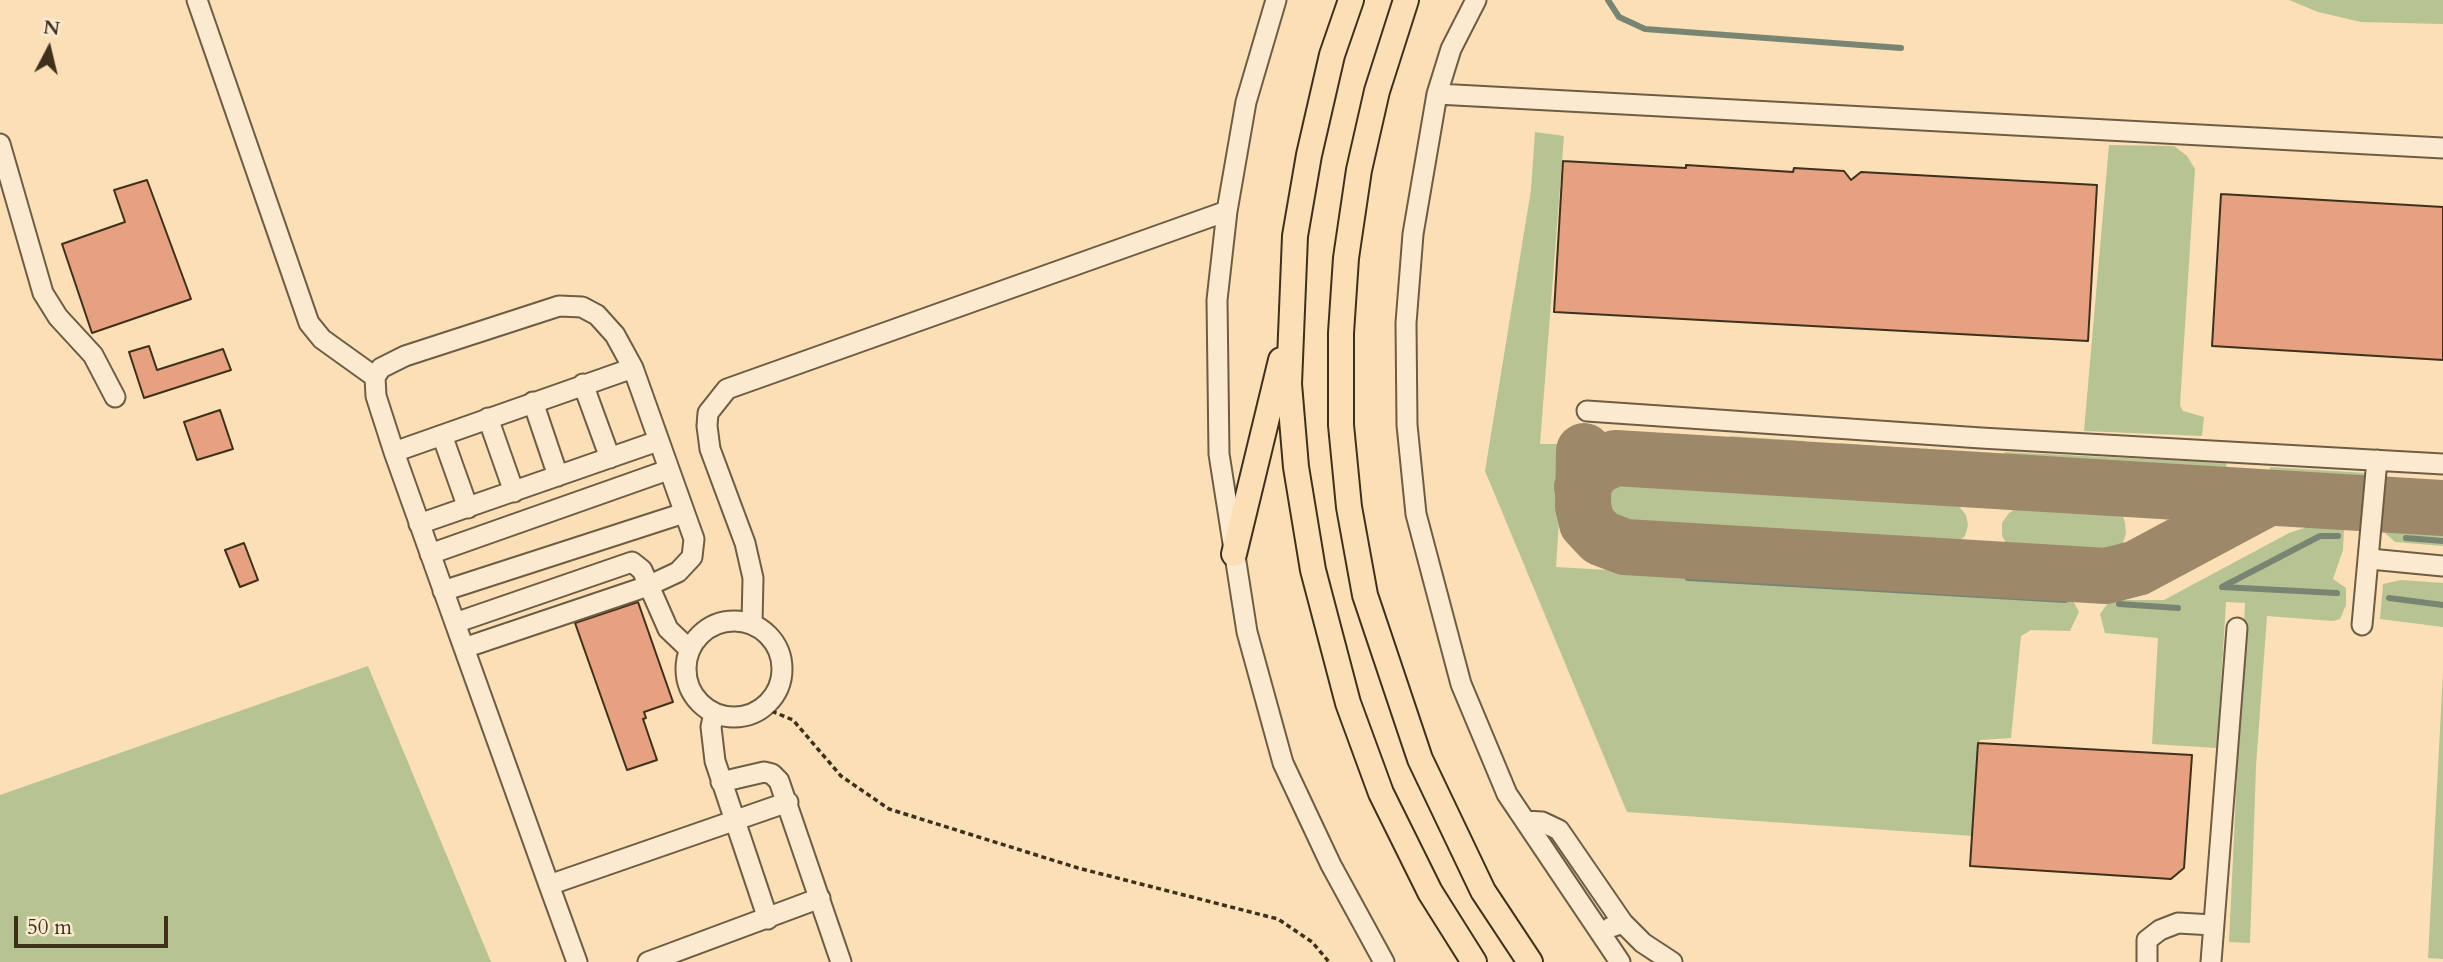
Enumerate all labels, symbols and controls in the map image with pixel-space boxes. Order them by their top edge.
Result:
north arrow [14,14,84,84]
text: N [42,14,61,42]
scale bar [18,902,172,946]
text: 50 m [27,913,72,942]

